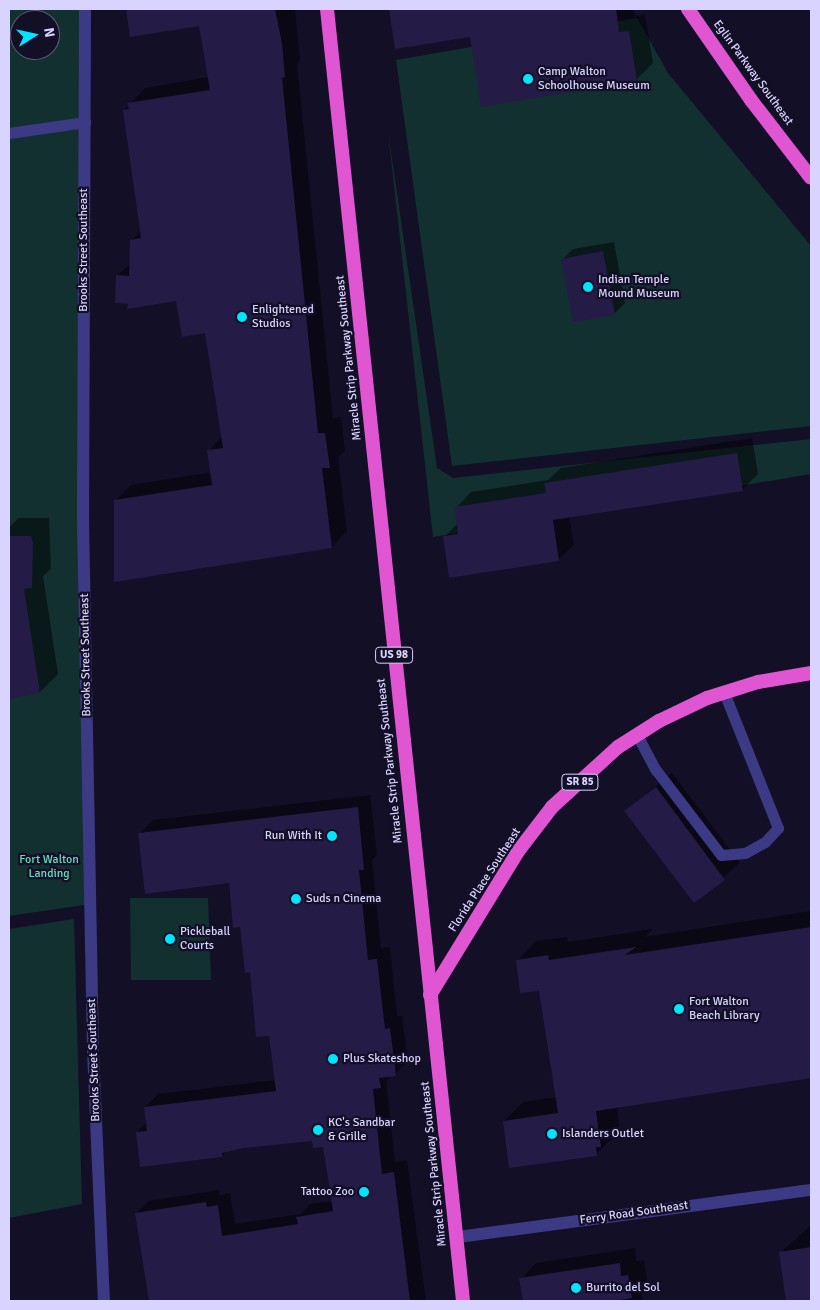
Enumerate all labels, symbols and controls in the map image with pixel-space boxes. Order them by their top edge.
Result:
north arrow [10,10,60,60]
street label: Eglin Parkway Southeast [710,18,796,128]
text: N [40,26,58,39]
place label: Camp Walton Schoolhouse Museum [538,65,650,93]
marker: Camp Walton Schoolhouse Museum [522,73,534,85]
street label: Brooks Street Southeast [77,188,91,312]
place label: Indian Temple Mound Museum [598,273,680,301]
street label: Miracle Strip Parkway Southeast [333,275,365,441]
marker: Indian Temple Mound Museum [582,281,594,293]
place label: Enlightened Studios [252,303,314,331]
marker: Enlightened Studios [236,311,248,323]
street label: Brooks Street Southeast [78,593,94,717]
road number: US 98 [374,646,414,664]
street label: Miracle Strip Parkway Southeast [374,678,406,844]
road number: SR 85 [561,774,599,790]
street label: Florida Place Southeast [446,825,524,935]
place label: Run With It [265,829,322,843]
marker: Run With It [326,830,338,842]
park label: Fort Walton Landing [19,853,79,881]
place label: Suds n Cinema [306,892,381,906]
marker: Suds n Cinema [290,893,302,905]
place label: Pickleball Courts [180,925,230,953]
marker: Pickleball Courts [164,933,176,945]
place label: Fort Walton Beach Library [689,995,760,1023]
street label: Brooks Street Southeast [85,998,103,1122]
marker: Fort Walton Beach Library [673,1003,685,1015]
place label: Plus Skateshop [343,1052,421,1066]
marker: Plus Skateshop [327,1053,339,1065]
street label: Miracle Strip Parkway Southeast [418,1081,450,1247]
place label: KC's Sandbar & Grille [328,1116,395,1144]
marker: KC's Sandbar & Grille [312,1124,324,1136]
place label: Islanders Outlet [562,1127,644,1141]
marker: Islanders Outlet [546,1128,558,1140]
place label: Tattoo Zoo [301,1185,354,1199]
marker: Tattoo Zoo [358,1186,370,1198]
street label: Ferry Road Southeast [579,1198,689,1228]
place label: Burrito del Sol [586,1281,660,1295]
marker: Burrito del Sol [570,1282,582,1294]

